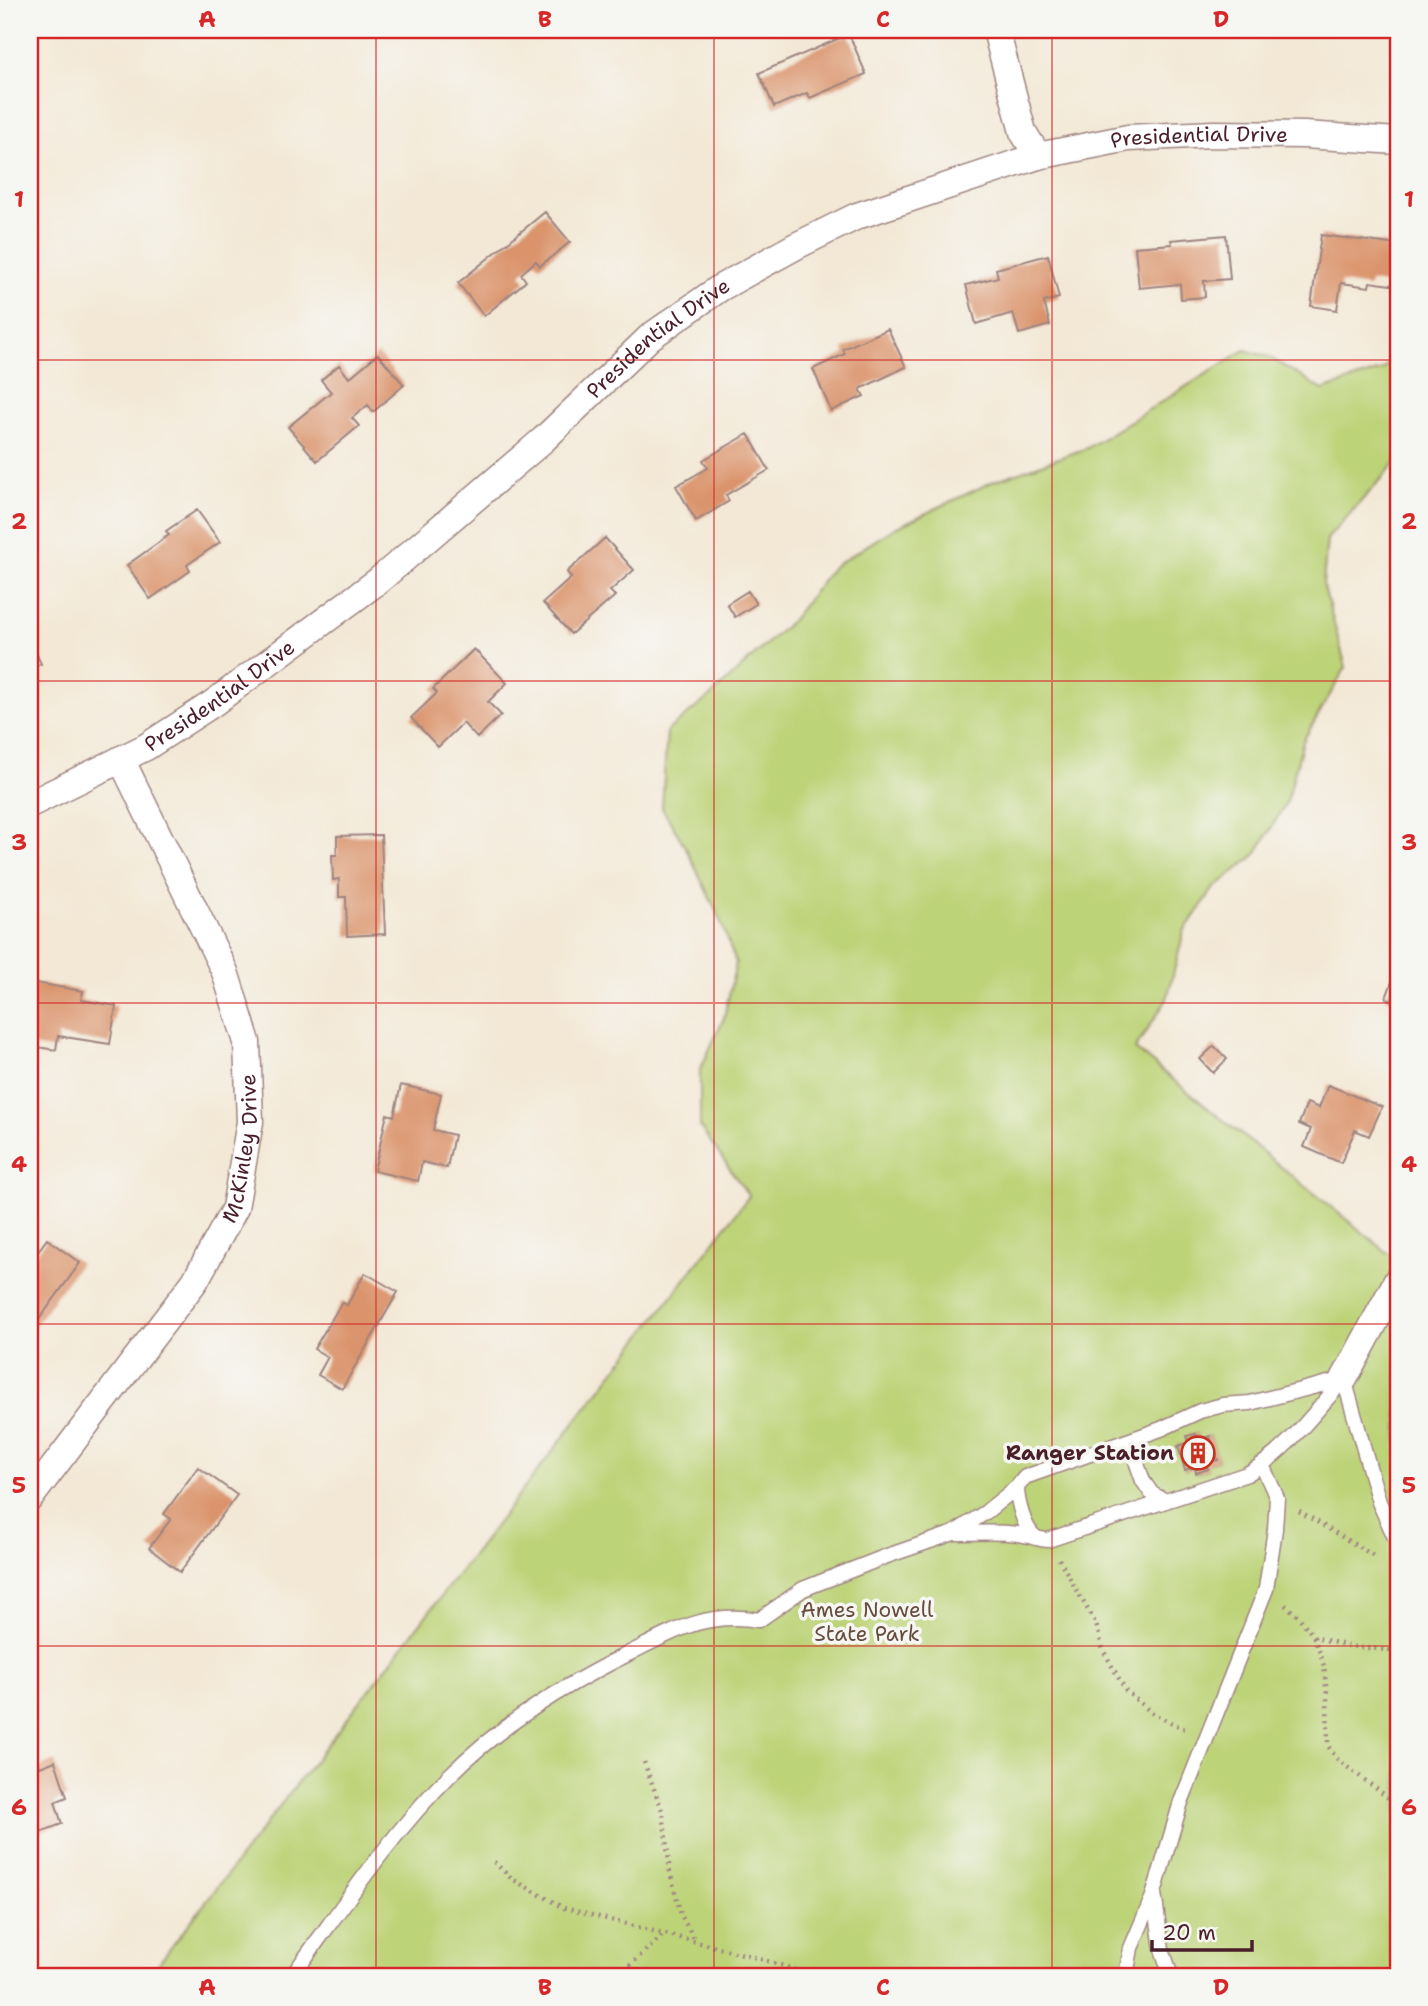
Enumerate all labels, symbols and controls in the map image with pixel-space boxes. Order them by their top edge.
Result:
text: A [198,4,216,34]
text: B [538,4,552,34]
text: C [876,4,890,34]
text: D [1213,4,1229,34]
street label: Presidential Drive [1108,120,1288,155]
text: 1 [14,184,24,214]
text: 1 [1404,184,1414,214]
street label: Presidential Drive [580,271,735,405]
text: 2 [11,506,27,536]
text: 2 [1401,506,1417,536]
street label: Presidential Drive [139,633,301,758]
text: 3 [11,827,27,857]
text: 3 [1401,827,1417,857]
street label: McKinley Drive [215,1073,264,1228]
text: 4 [11,1149,27,1179]
text: 4 [1401,1149,1417,1179]
building icon: Ranger Station [1179,1434,1217,1472]
place label: Ranger Station [1006,1439,1174,1467]
text: 5 [12,1470,26,1500]
text: 5 [1402,1470,1416,1500]
park label: Ames Nowell State Park [801,1596,934,1648]
text: 6 [11,1792,27,1822]
text: 6 [1401,1792,1417,1822]
scale bar [1152,1908,1251,1952]
text: 20 m [1162,1919,1216,1947]
text: A [198,1972,216,2002]
text: B [538,1972,552,2002]
text: C [876,1972,890,2002]
text: D [1213,1972,1229,2002]

